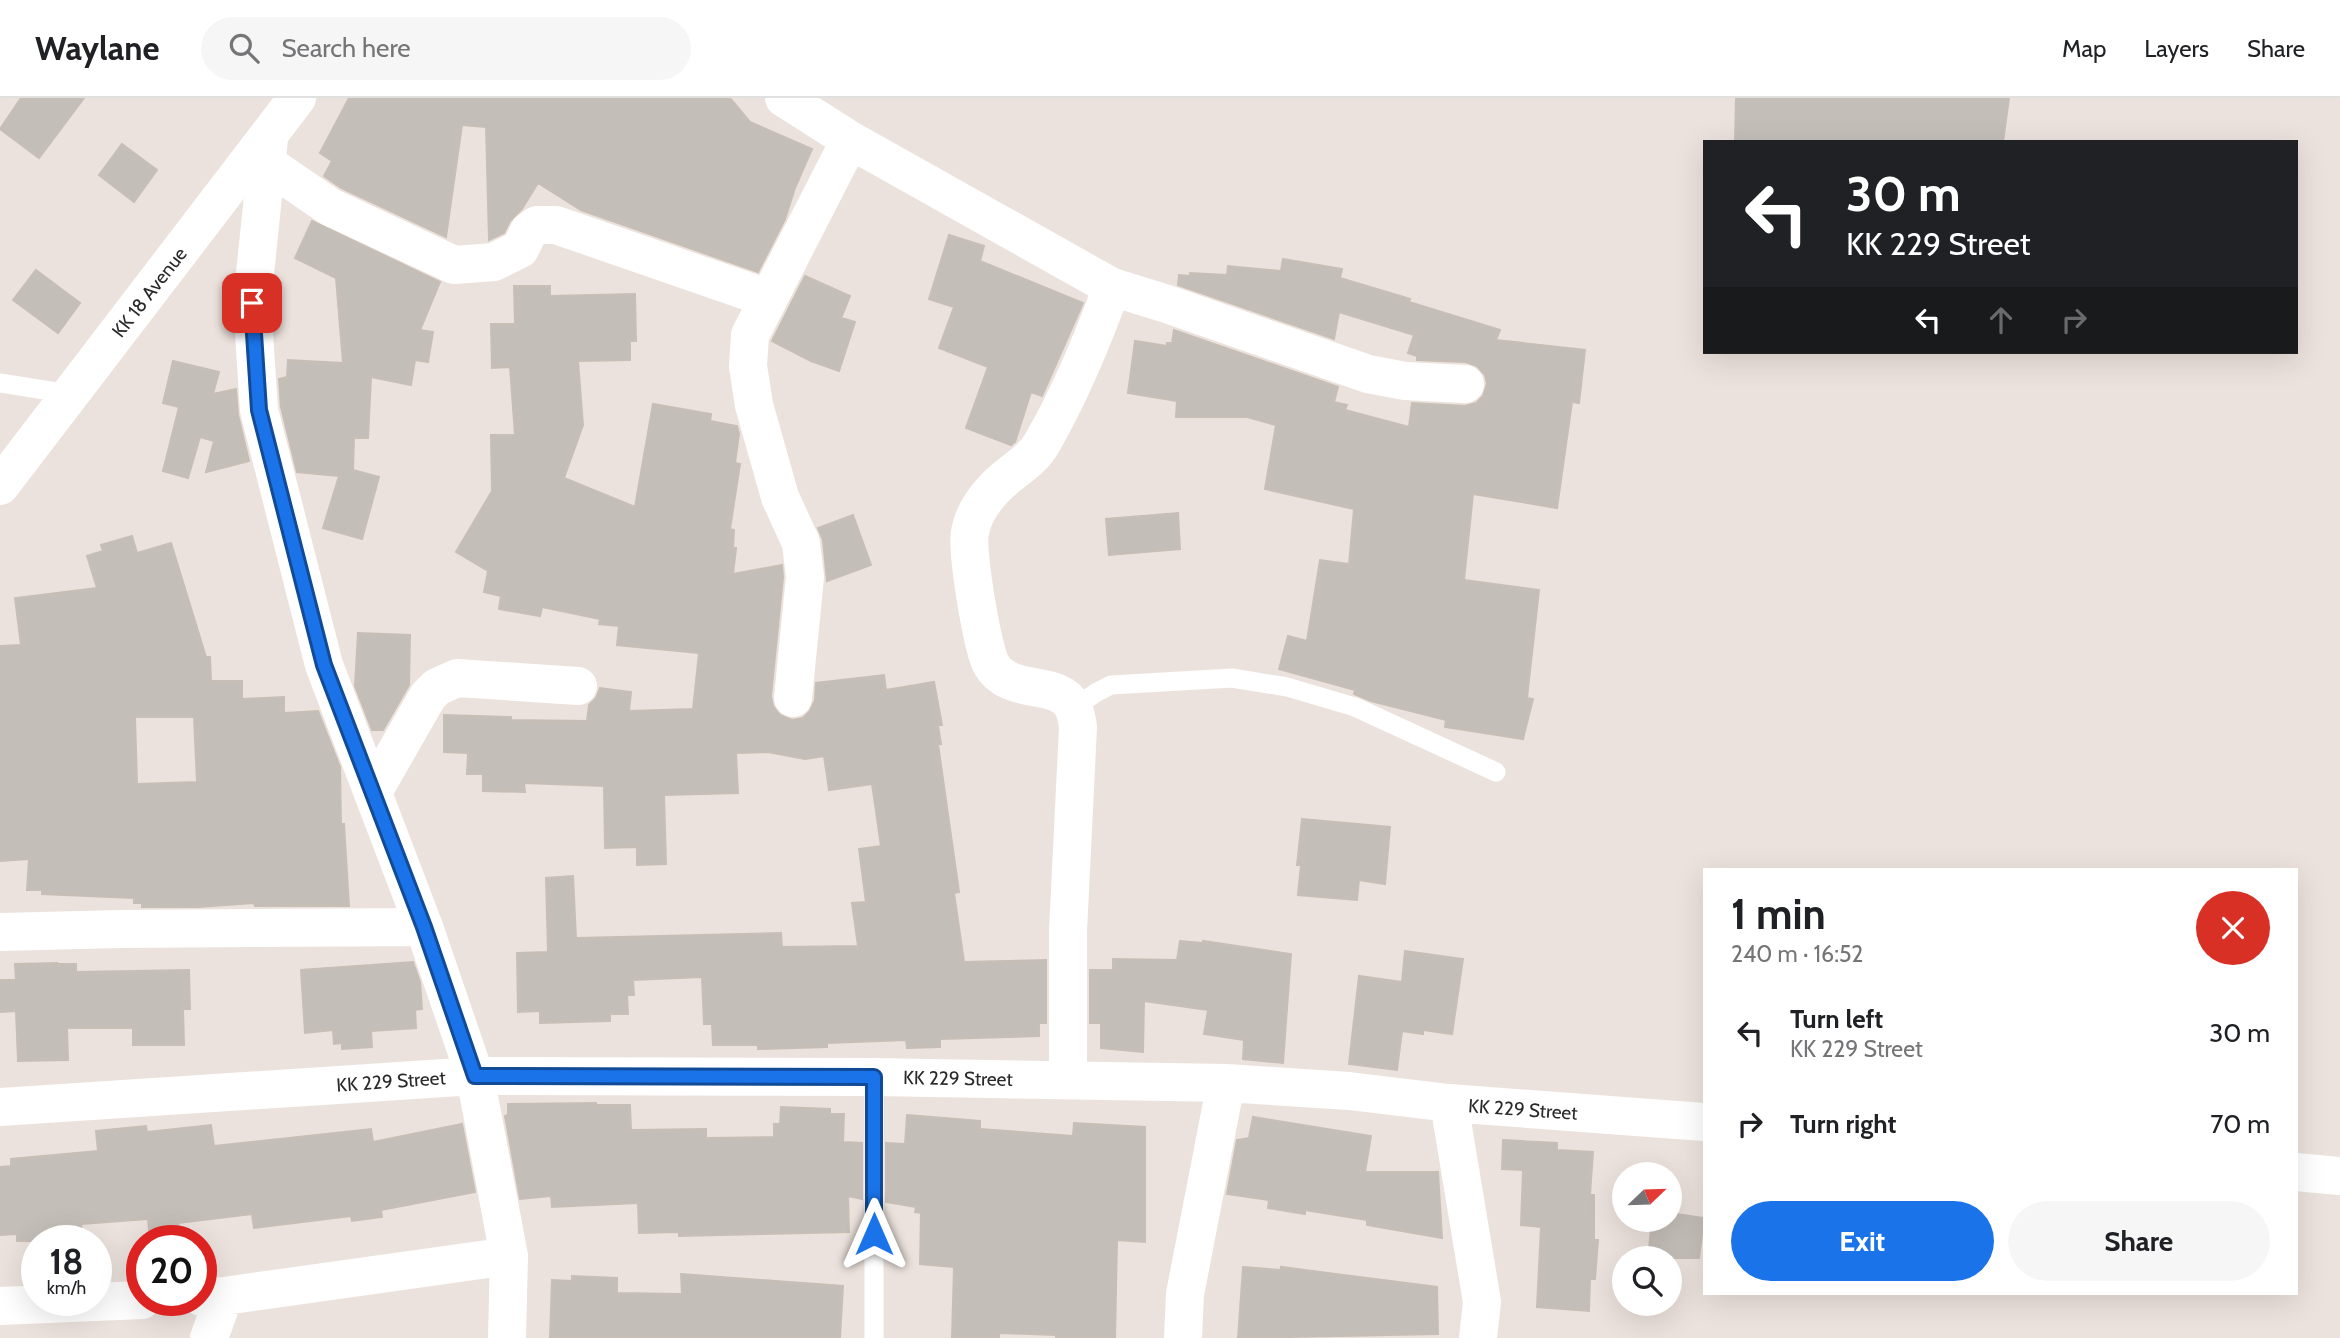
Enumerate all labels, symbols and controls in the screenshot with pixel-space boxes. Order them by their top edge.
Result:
search box [201,17,691,80]
text: Waylane [35,28,159,68]
icon: search [225,29,263,67]
text: Search here [281,32,411,64]
text: Map [2062,34,2106,63]
text: Layers [2144,34,2209,63]
text: Share [2247,34,2305,63]
text: 30 m [1846,164,1961,223]
icon: left [1731,168,1822,259]
text: KK 229 Street [1846,224,2031,263]
street label: KK 18 Avenue [107,242,192,342]
pin [222,273,282,333]
icon: arrive [233,284,271,322]
icon: left [1909,301,1947,339]
icon: ahead [1982,301,2020,339]
icon: right [2055,301,2093,339]
text: 1 min [1731,888,1826,940]
button: close [2196,891,2270,965]
text: 240 m · 16:52 [1731,940,1863,968]
text: Turn left [1790,1003,1883,1035]
icon: left [1731,1014,1769,1052]
text: 30 m [2209,1017,2270,1049]
text: KK 229 Street [1790,1035,1923,1063]
street label: KK 229 Street [336,1066,447,1097]
street label: KK 229 Street [903,1066,1014,1091]
street label: KK 229 Street [1467,1094,1579,1125]
icon: right [1731,1105,1769,1143]
text: Turn right [1790,1108,1896,1140]
text: 70 m [2210,1108,2270,1140]
north arrow [1612,1162,1682,1232]
map controls [1612,1162,1682,1316]
position arrow [837,1197,911,1271]
button: Exit [1731,1201,1994,1281]
button: Share [2008,1201,2270,1281]
speed limit sign: 20 [126,1225,217,1316]
text: 18 [49,1240,84,1283]
button: search [1612,1246,1682,1316]
text: km/h [47,1277,86,1299]

